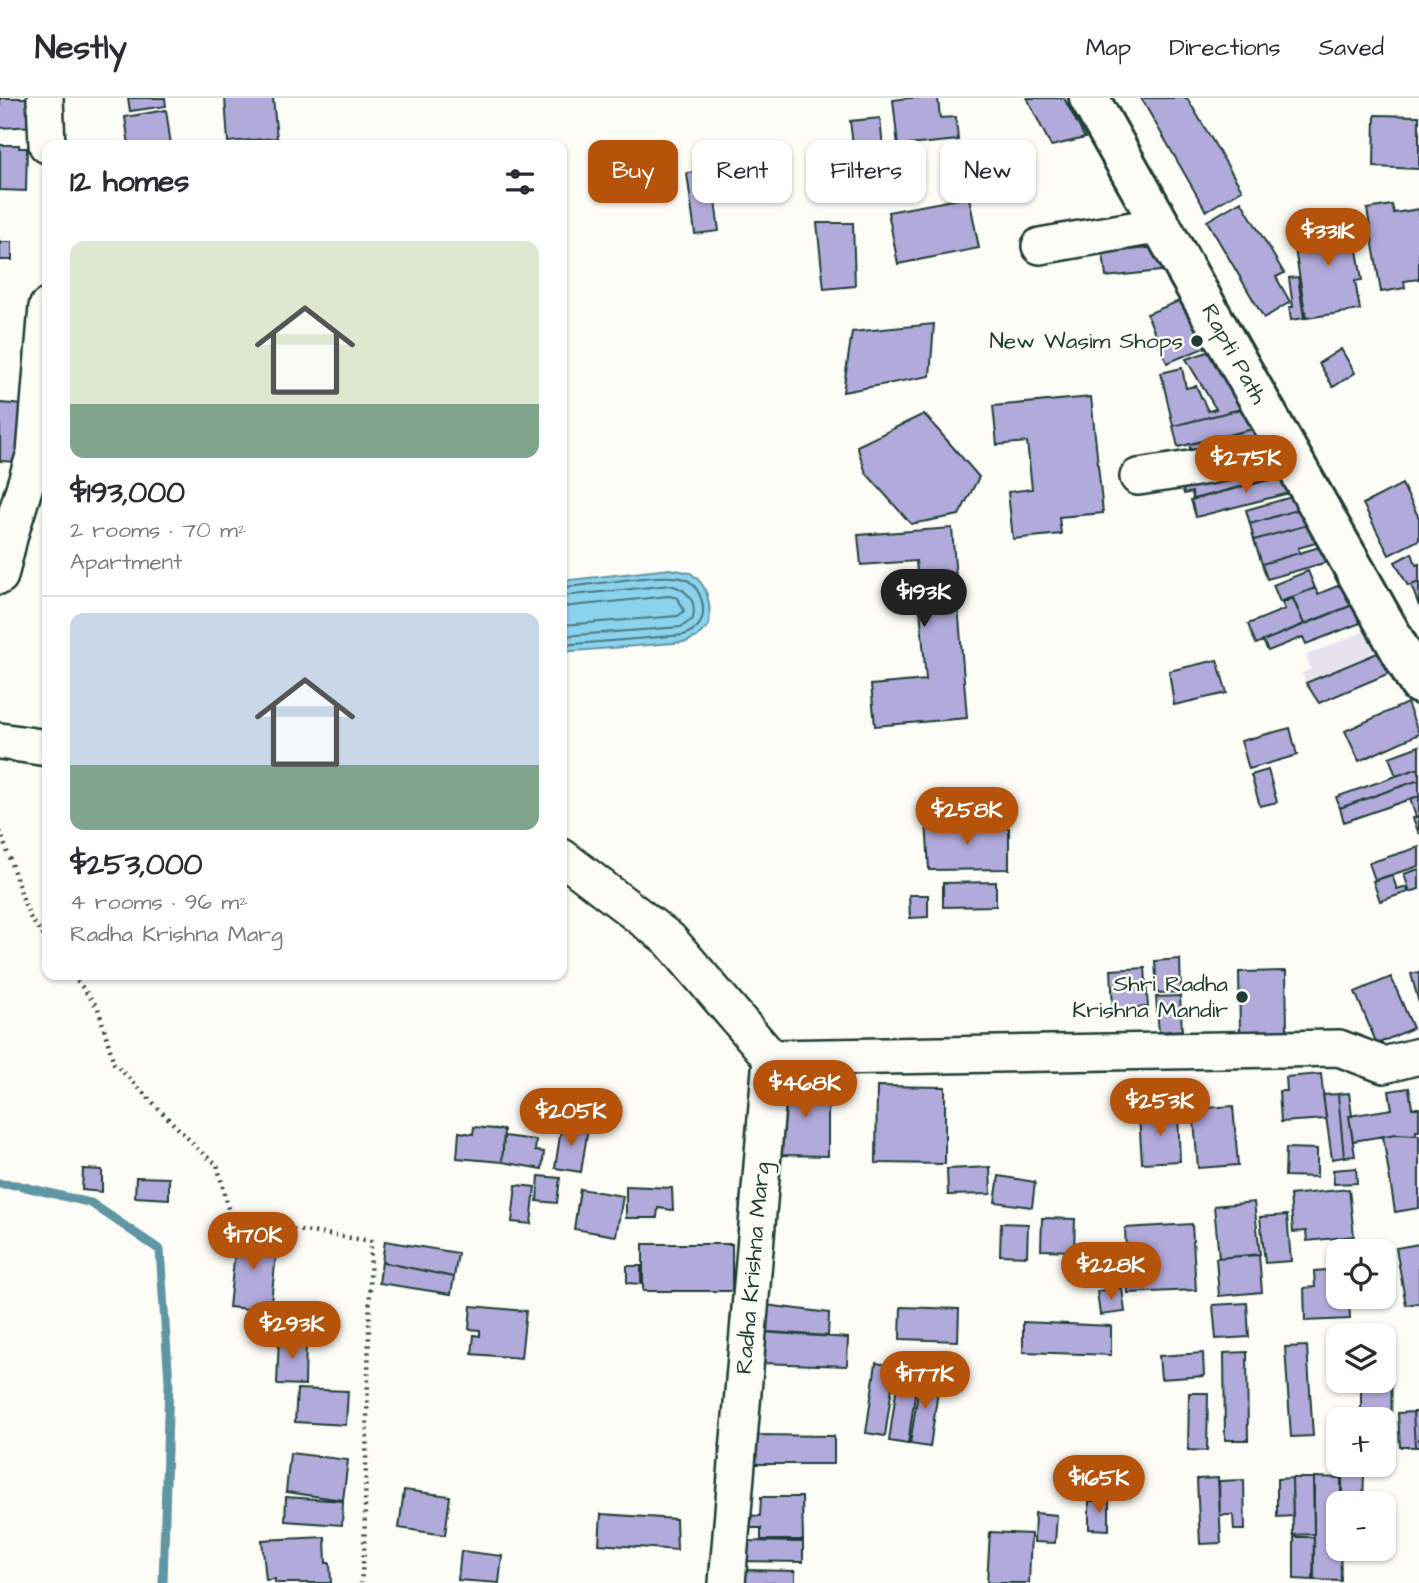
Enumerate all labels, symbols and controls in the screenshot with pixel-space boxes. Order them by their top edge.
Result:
text: Nestly [35,25,127,71]
text: Map [1086,31,1131,65]
text: Directions [1169,31,1281,65]
text: Saved [1319,31,1384,65]
chip: Buy [588,140,678,203]
chip: Rent [692,140,792,203]
chip: Filters [806,140,926,203]
chip: New [940,140,1036,203]
text: 12 homes [70,161,189,203]
icon: filters [501,163,539,201]
pin: $331K [1279,208,1377,268]
text: $331K [1301,215,1355,247]
icon: home [242,287,368,413]
street label: Rapti Path [1193,298,1275,410]
place label: New Wasim Shops [989,325,1183,357]
marker: New Wasim Shops [1189,333,1205,349]
pin: $275K [1197,436,1295,495]
text: $275K [1211,442,1281,474]
text: $193,000 [70,472,185,514]
text: 2 rooms · 70 m² [70,514,246,546]
text: Apartment [70,546,182,578]
pin: $193K [875,570,973,629]
text: $193K [897,576,951,608]
icon: home [242,659,368,785]
pin: $258K [918,788,1016,847]
text: $258K [931,794,1003,826]
text: $253,000 [70,844,202,886]
text: 4 rooms · 96 m² [70,886,248,918]
text: Radha Krishna Marg [70,918,283,950]
place label: Shri Radha Krishna Mandir [1072,968,1228,1026]
marker: Shri Radha Krishna Mandir [1234,989,1250,1005]
pin: $468K [756,1060,854,1120]
text: $468K [769,1067,841,1099]
pin: $253K [1111,1079,1209,1138]
text: $253K [1126,1085,1194,1117]
pin: $205K [522,1088,620,1148]
text: $205K [536,1095,606,1127]
street label: Radha Krishna Marg [728,1160,779,1376]
pin: $170K [204,1212,302,1272]
text: $170K [224,1219,282,1251]
map controls [1326,1239,1396,1561]
button: locate [1326,1239,1396,1309]
pin: $228K [1062,1242,1160,1302]
text: $228K [1077,1249,1145,1281]
pin: $293K [243,1302,341,1361]
text: $293K [260,1308,324,1340]
button: layers [1326,1323,1396,1393]
pin: $177K [876,1352,974,1411]
text: $177K [896,1358,954,1390]
button: + [1326,1407,1396,1477]
pin: $165K [1050,1456,1148,1515]
text: $165K [1069,1462,1129,1494]
button: − [1326,1491,1396,1561]

